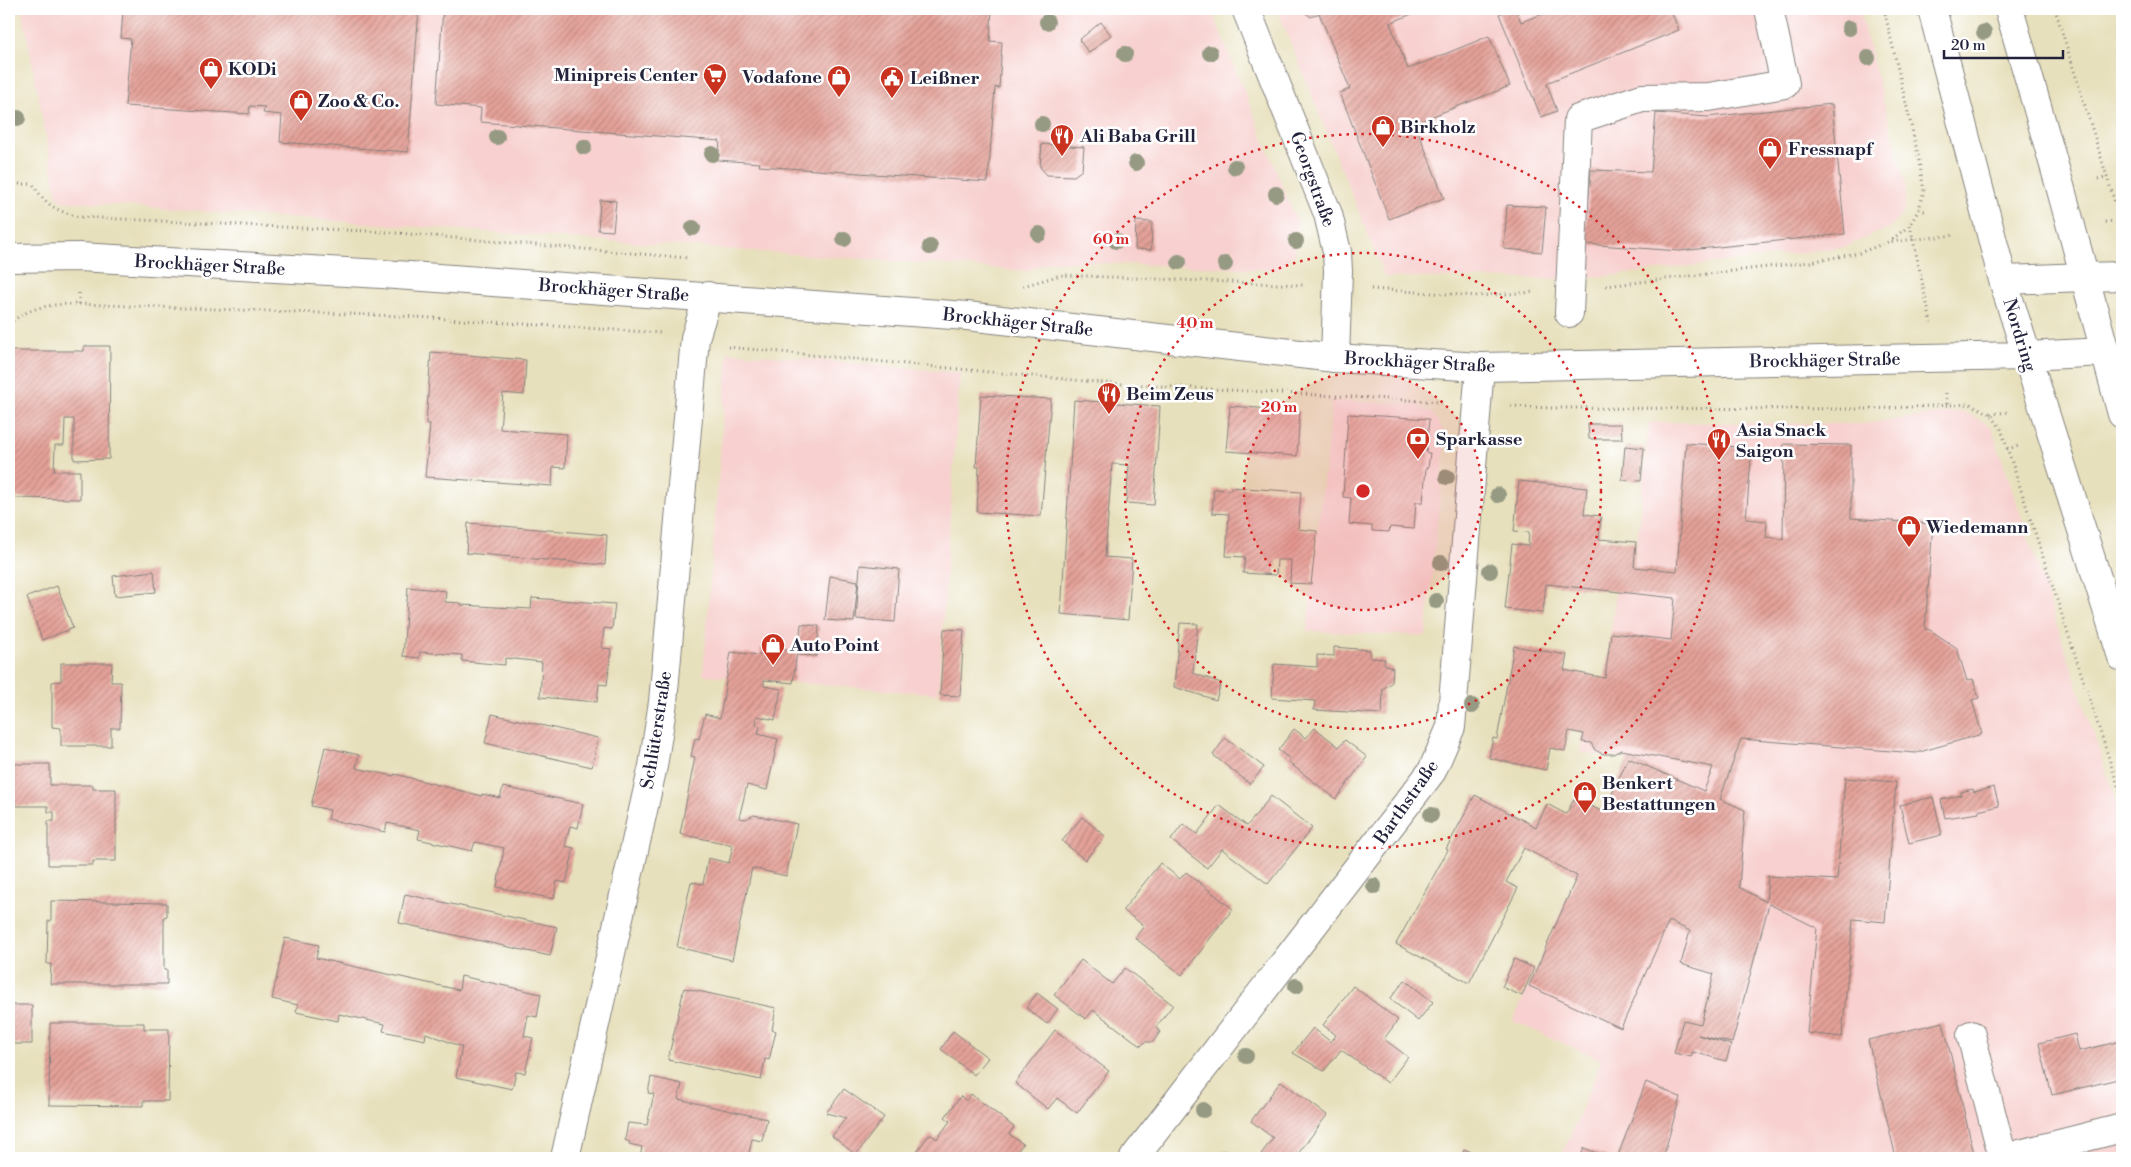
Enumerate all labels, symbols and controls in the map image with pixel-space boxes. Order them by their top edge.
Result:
scale bar [1944,28,2062,60]
text: 20 m [1951,36,1986,55]
shop icon: KODi [198,56,224,90]
place label: KODi [228,58,277,81]
supermarket icon: Minipreis Center [702,62,728,96]
place label: Minipreis Center [554,64,698,87]
shop icon: Vodafone [826,64,852,98]
public building icon: Leißner [879,65,905,99]
place label: Vodafone [741,66,822,89]
place label: Leißner [910,67,980,90]
shop icon: Zoo & Co. [288,88,314,122]
place label: Zoo & Co. [318,90,400,113]
shop icon: Birkholz [1370,114,1396,148]
place label: Birkholz [1400,116,1476,139]
restaurant icon: Ali Baba Grill [1049,123,1075,157]
place label: Ali Baba Grill [1079,125,1196,148]
street label: Georgstraße [1285,128,1340,230]
shop icon: Fressnapf [1757,136,1783,170]
place label: Fressnapf [1788,138,1875,161]
text: 60 m [1093,230,1130,249]
street label: Brockhäger Straße [133,250,286,281]
street label: Brockhäger Straße [537,274,690,307]
street label: Nordring [1998,296,2042,375]
street label: Brockhäger Straße [941,303,1094,342]
text: 40 m [1176,314,1214,333]
street label: Brockhäger Straße [1343,347,1496,378]
street label: Brockhäger Straße [1748,348,1901,373]
restaurant icon: Beim Zeus [1096,381,1122,415]
place label: Beim Zeus [1126,383,1214,406]
text: 20 m [1261,398,1298,417]
place label: Asia Snack Saigon [1735,419,1827,463]
bank icon: Sparkasse [1405,426,1431,460]
restaurant icon: Asia Snack Saigon [1706,427,1732,461]
place label: Sparkasse [1436,428,1523,451]
centre of rings [1354,482,1372,500]
shop icon: Wiedemann [1896,514,1922,548]
place label: Wiedemann [1925,516,2028,539]
shop icon: Auto Point [760,632,786,666]
place label: Auto Point [789,634,880,657]
street label: Schlüterstraße [636,669,677,791]
street label: Barthstraße [1368,756,1444,850]
place label: Benkert Bestattungen [1602,772,1715,816]
shop icon: Benkert Bestattungen [1572,780,1598,814]

